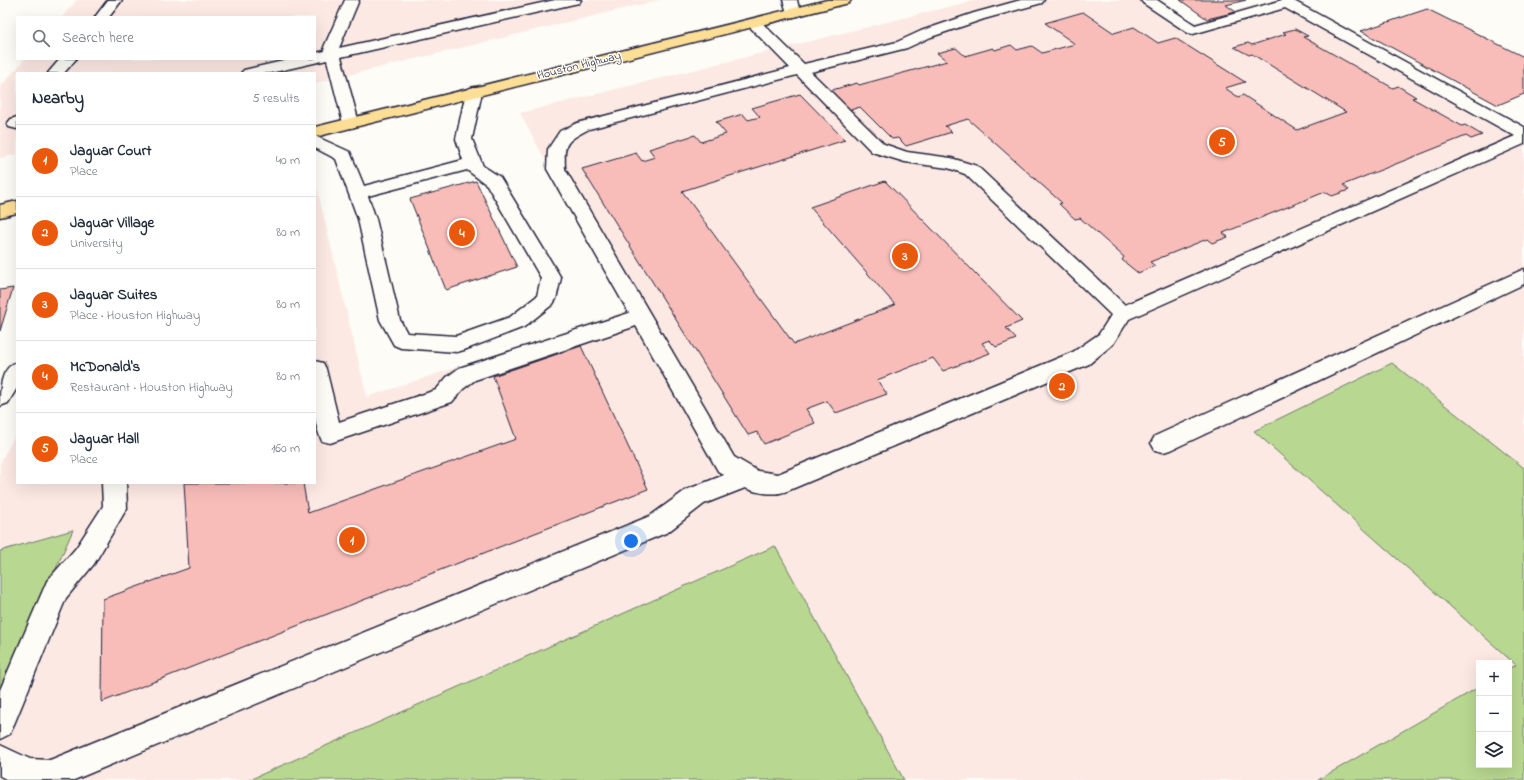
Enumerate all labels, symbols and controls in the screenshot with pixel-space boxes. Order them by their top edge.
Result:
search box [16,16,316,60]
icon: search [30,27,52,49]
text: Search here [62,27,134,49]
street label: Houston Highway [535,47,624,86]
text: Nearby [32,86,84,111]
text: 5 results [252,89,300,108]
pin: 5 [1209,127,1235,157]
text: Jaguar Court [70,140,151,162]
text: 1 [43,151,47,170]
text: 40 m [276,151,300,170]
text: Place [70,162,98,181]
text: Jaguar Village [70,212,154,234]
pin: 4 [449,218,475,248]
text: 2 [42,223,48,242]
text: 80 m [276,223,300,242]
text: University [70,234,123,253]
pin: 3 [892,241,918,271]
text: Jaguar Suites [70,284,157,306]
text: 3 [42,295,48,314]
text: 80 m [276,295,300,314]
text: Place · Houston Highway [70,306,200,325]
text: McDonald's [70,356,140,378]
text: 4 [42,367,48,386]
text: 80 m [276,367,300,386]
pin: 2 [1049,371,1075,401]
text: Restaurant · Houston Highway [70,378,233,397]
text: Jaguar Hall [70,428,139,450]
text: 5 [41,439,49,458]
text: 160 m [271,439,300,458]
text: Place [70,450,98,469]
pin: 1 [339,525,365,555]
your location [621,531,641,551]
map controls [1476,660,1512,768]
button: + [1476,660,1512,696]
button: − [1476,696,1512,732]
button: layers [1476,732,1512,768]

